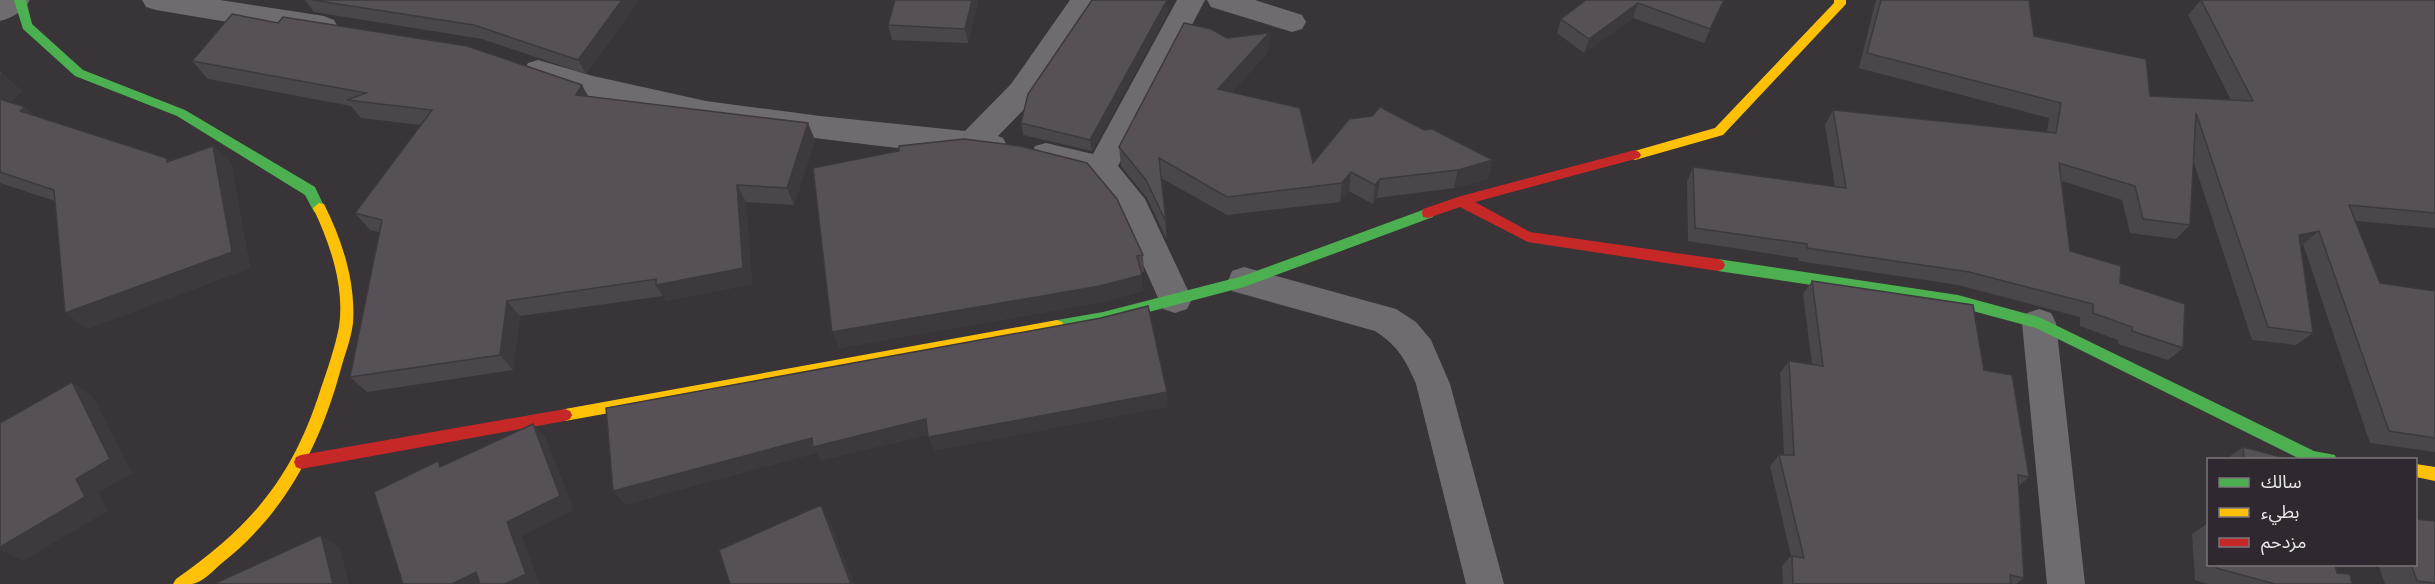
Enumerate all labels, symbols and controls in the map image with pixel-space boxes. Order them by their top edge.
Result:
legend [2207,458,2417,566]
text: سالك [2261,472,2302,493]
text: بطيء [2261,502,2299,525]
text: مزدحم [2261,532,2306,555]

